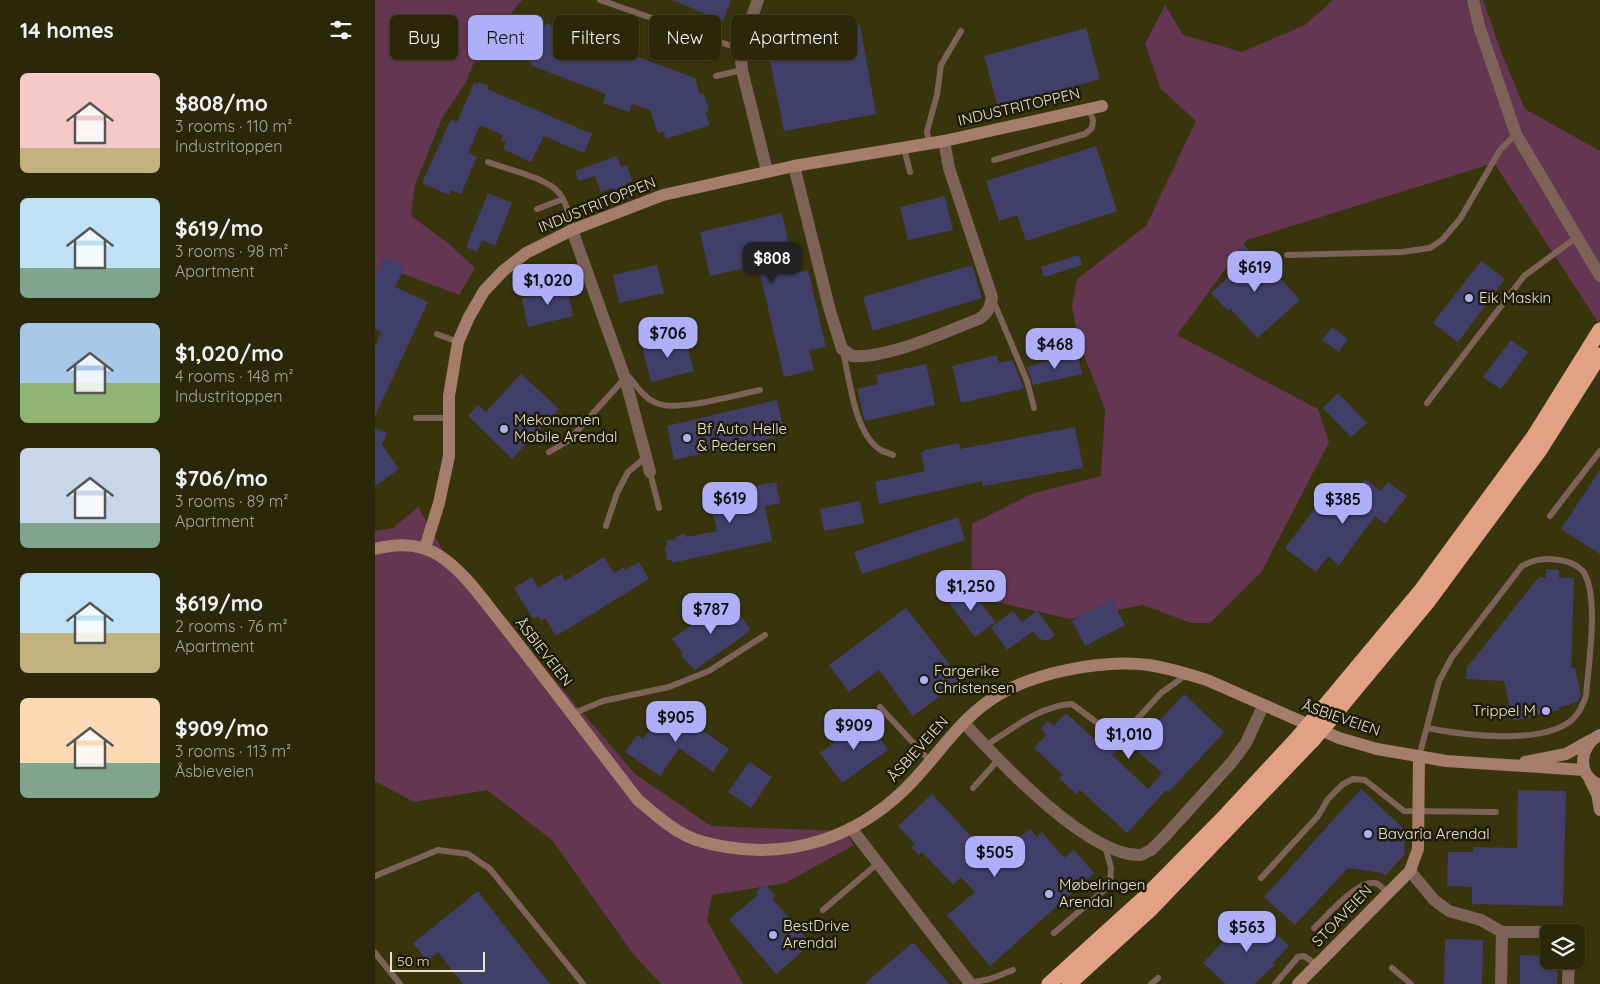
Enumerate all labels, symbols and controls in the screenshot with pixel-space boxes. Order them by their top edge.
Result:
chip: Buy [390,15,458,60]
chip: Rent [468,15,543,60]
chip: Filters [553,15,639,60]
chip: New [649,15,721,60]
chip: Apartment [731,15,857,60]
icon: filters [327,16,355,44]
text: 14 homes [20,17,114,43]
street label: INDUSTRITOPPEN [956,83,1082,130]
text: $808/mo [175,90,268,116]
icon: home [60,93,120,153]
text: 3 rooms · 110 m² [175,116,292,136]
text: Industritoppen [175,136,283,156]
street label: INDUSTRITOPPEN [535,172,658,237]
text: $619/mo [175,215,263,241]
icon: home [60,218,120,278]
text: 3 rooms · 98 m² [175,241,288,261]
pin: $808 [742,242,802,284]
text: $808 [754,248,790,268]
pin: $619 [1225,250,1285,293]
text: $619 [1238,257,1272,277]
text: Apartment [175,261,255,281]
pin: $1,020 [507,264,589,306]
text: $1,020 [524,270,572,290]
place label: Eik Maskin [1479,288,1551,307]
marker: Eik Maskin [1463,292,1475,304]
pin: $706 [638,316,698,359]
text: $706 [649,323,687,343]
pin: $468 [1025,328,1085,370]
text: $468 [1037,334,1073,354]
text: $1,020/mo [175,340,284,366]
icon: home [60,343,120,403]
text: 4 rooms · 148 m² [175,366,294,386]
text: Industritoppen [175,386,283,406]
place label: Mekonomen Mobile Arendal [514,410,618,446]
place label: Bf Auto Helle & Pedersen [697,419,787,455]
marker: Mekonomen Mobile Arendal [498,423,510,435]
marker: Bf Auto Helle & Pedersen [681,432,693,444]
text: $706/mo [175,465,268,491]
icon: home [60,468,120,528]
pin: $619 [700,482,760,524]
pin: $385 [1313,482,1373,525]
text: $619 [713,488,747,508]
text: $385 [1325,489,1361,509]
text: 3 rooms · 89 m² [175,491,288,511]
text: Apartment [175,511,255,531]
pin: $1,250 [930,570,1012,612]
text: $1,250 [947,576,995,596]
text: $619/mo [175,590,263,616]
pin: $787 [681,592,741,635]
icon: home [60,593,120,653]
text: $787 [693,599,729,619]
street label: ÅSBIEVEIEN [512,614,577,690]
text: 2 rooms · 76 m² [175,616,288,636]
text: Apartment [175,636,255,656]
place label: Fargerike Christensen [934,661,1015,697]
marker: Fargerike Christensen [918,674,930,686]
street label: ÅSBIEVEIEN [1299,695,1383,740]
pin: $905 [646,700,706,743]
place label: Trippel M [1472,701,1536,720]
marker: Trippel M [1540,705,1552,717]
text: $905 [657,707,695,727]
pin: $909 [824,708,884,751]
street label: ÅSBIEVEIEN [883,712,952,785]
text: $909/mo [175,715,269,741]
text: $909 [835,715,873,735]
icon: home [60,718,120,778]
pin: $1,010 [1088,718,1170,760]
text: $1,010 [1106,724,1152,744]
text: 3 rooms · 113 m² [175,741,291,761]
text: Åsbieveien [175,761,254,781]
place label: Bavaria Arendal [1378,824,1490,843]
marker: Bavaria Arendal [1362,828,1374,840]
pin: $505 [965,836,1025,878]
text: $505 [976,842,1014,862]
place label: Møbelringen Arendal [1059,875,1145,911]
street label: STOAVEIEN [1307,881,1376,951]
marker: Møbelringen Arendal [1043,888,1055,900]
pin: $563 [1217,910,1277,953]
place label: BestDrive Arendal [783,916,849,952]
text: $563 [1229,917,1265,937]
map controls [1540,924,1585,969]
button: layers [1540,924,1585,969]
marker: BestDrive Arendal [767,929,779,941]
scale bar [390,949,485,972]
text: 50 m [397,952,430,970]

